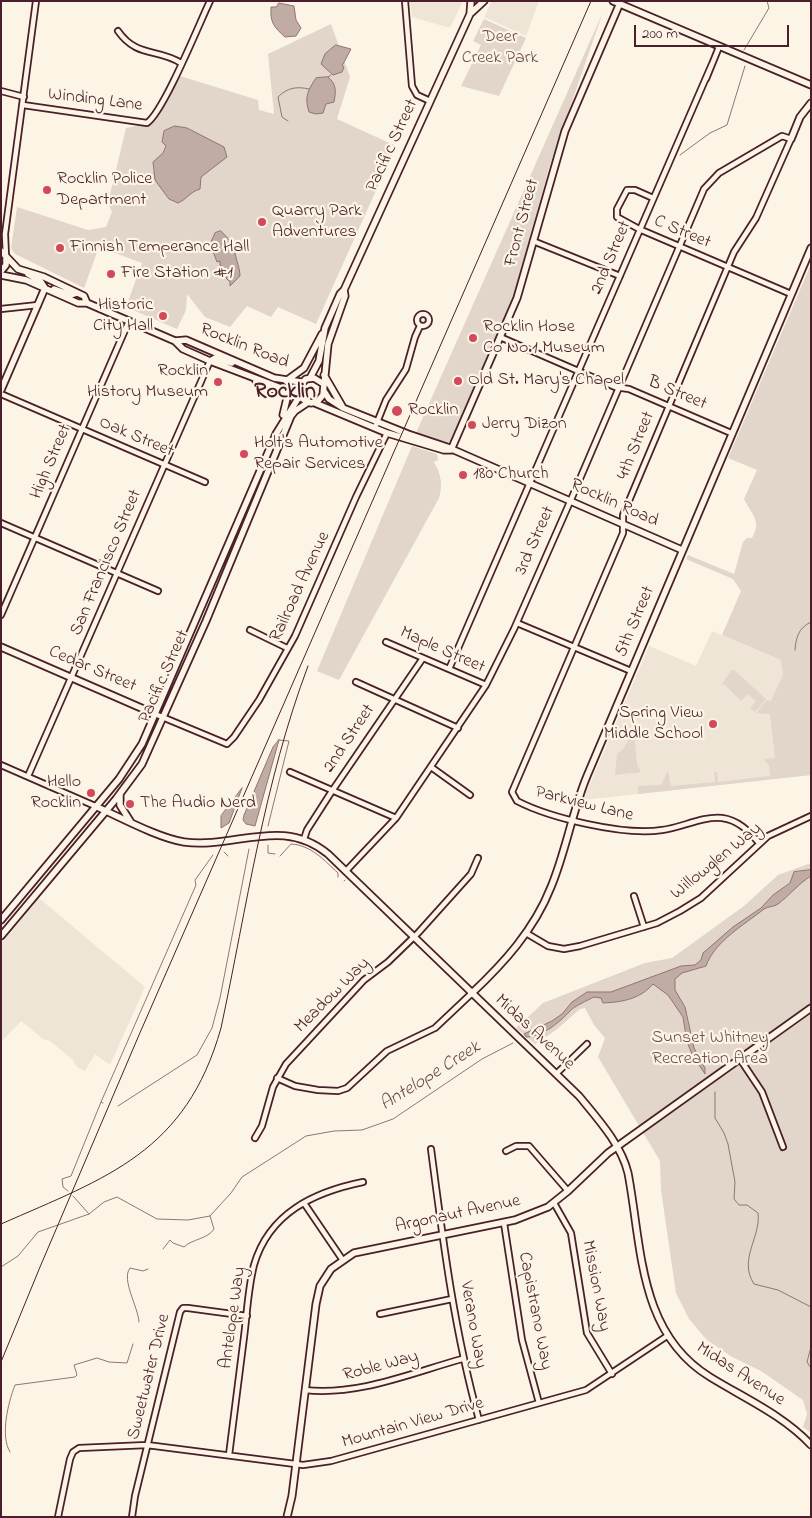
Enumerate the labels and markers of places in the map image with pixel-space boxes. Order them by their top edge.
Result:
place label: Rocklin Police Department [57,169,152,212]
marker: Rocklin Police Department [41,184,53,196]
place label: Quarry Park Adventures [272,201,362,243]
marker: Quarry Park Adventures [256,216,268,228]
place label: Finnish Temperance Hall [70,237,249,259]
marker: Finnish Temperance Hall [54,242,66,254]
place label: Fire Station #1 [121,263,233,285]
marker: Fire Station #1 [105,268,117,280]
place label: Historic City Hall [93,295,153,338]
marker: Historic City Hall [157,310,169,322]
place label: Rocklin Hose Co No.1 Museum [483,317,605,359]
marker: Rocklin Hose Co No.1 Museum [467,332,479,344]
place label: Rocklin History Museum [87,361,208,404]
place label: Old St. Mary's Chapel [468,370,624,392]
marker: Old St. Mary's Chapel [452,375,464,387]
marker: Rocklin History Museum [212,376,224,388]
place label: Rocklin [408,400,458,422]
marker: Rocklin [390,404,404,418]
place label: Jerry Dizon [482,414,567,436]
marker: Jerry Dizon [466,419,478,431]
place label: Holt's Automotive Repair Services [254,433,383,476]
marker: Holt's Automotive Repair Services [238,448,250,460]
place label: 180 Church [473,464,549,486]
marker: 180 Church [457,469,469,481]
place label: Spring View Middle School [604,703,703,746]
marker: Spring View Middle School [707,718,719,730]
place label: Hello Rocklin [31,772,81,814]
marker: Hello Rocklin [85,787,97,799]
place label: The Audio Nerd [140,793,256,815]
marker: The Audio Nerd [124,798,136,810]

